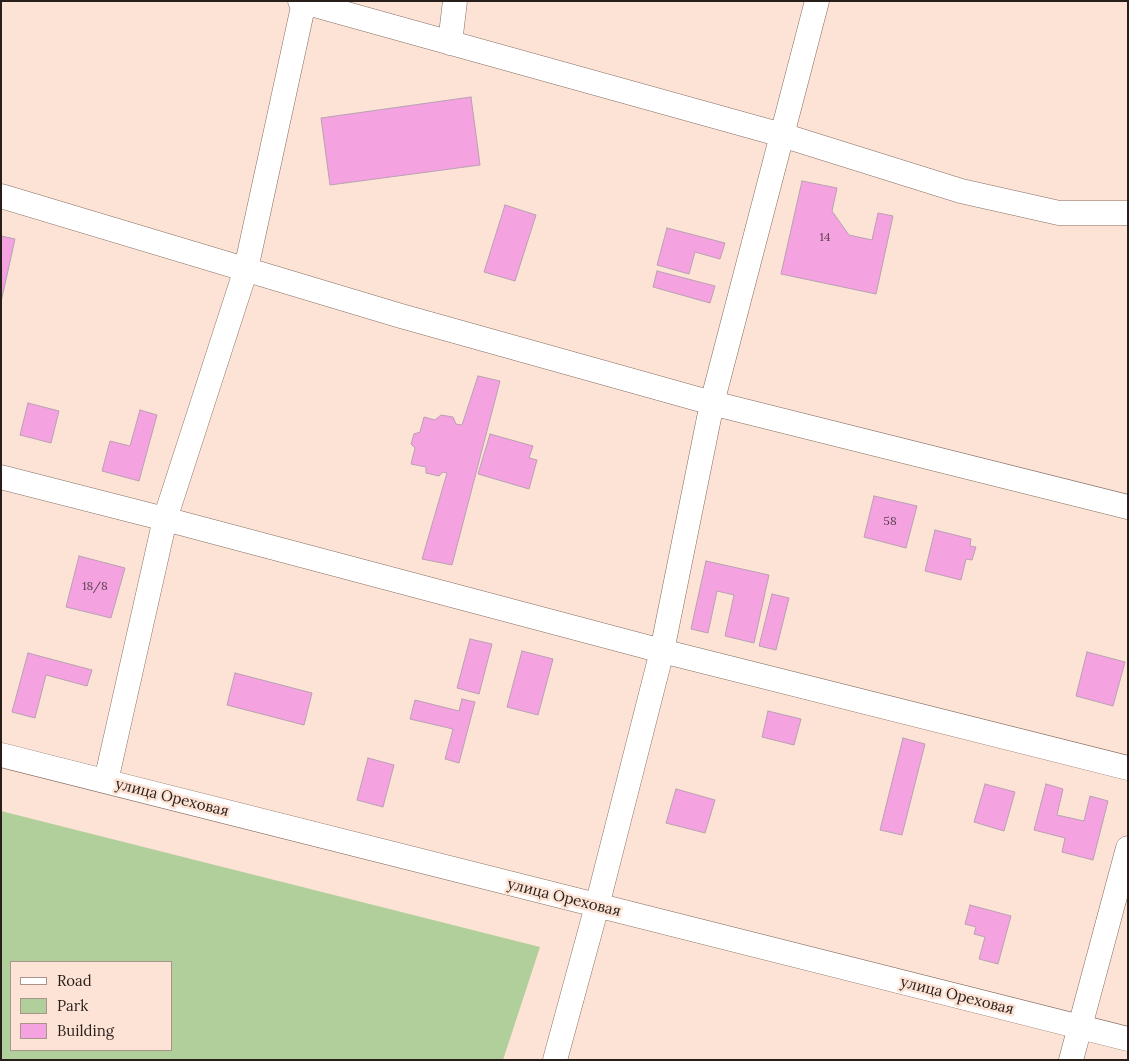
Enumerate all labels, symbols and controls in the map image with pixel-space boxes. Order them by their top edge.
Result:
house number: 14 [820,231,830,245]
house number: 58 [883,515,897,529]
house number: 18/8 [82,580,108,594]
street label: улица Ореховая [113,775,231,821]
street label: улица Ореховая [505,875,623,921]
legend [10,961,172,1051]
text: Road [57,971,92,990]
street label: улица Ореховая [898,973,1016,1019]
text: Park [57,996,88,1015]
text: Building [57,1021,114,1040]

